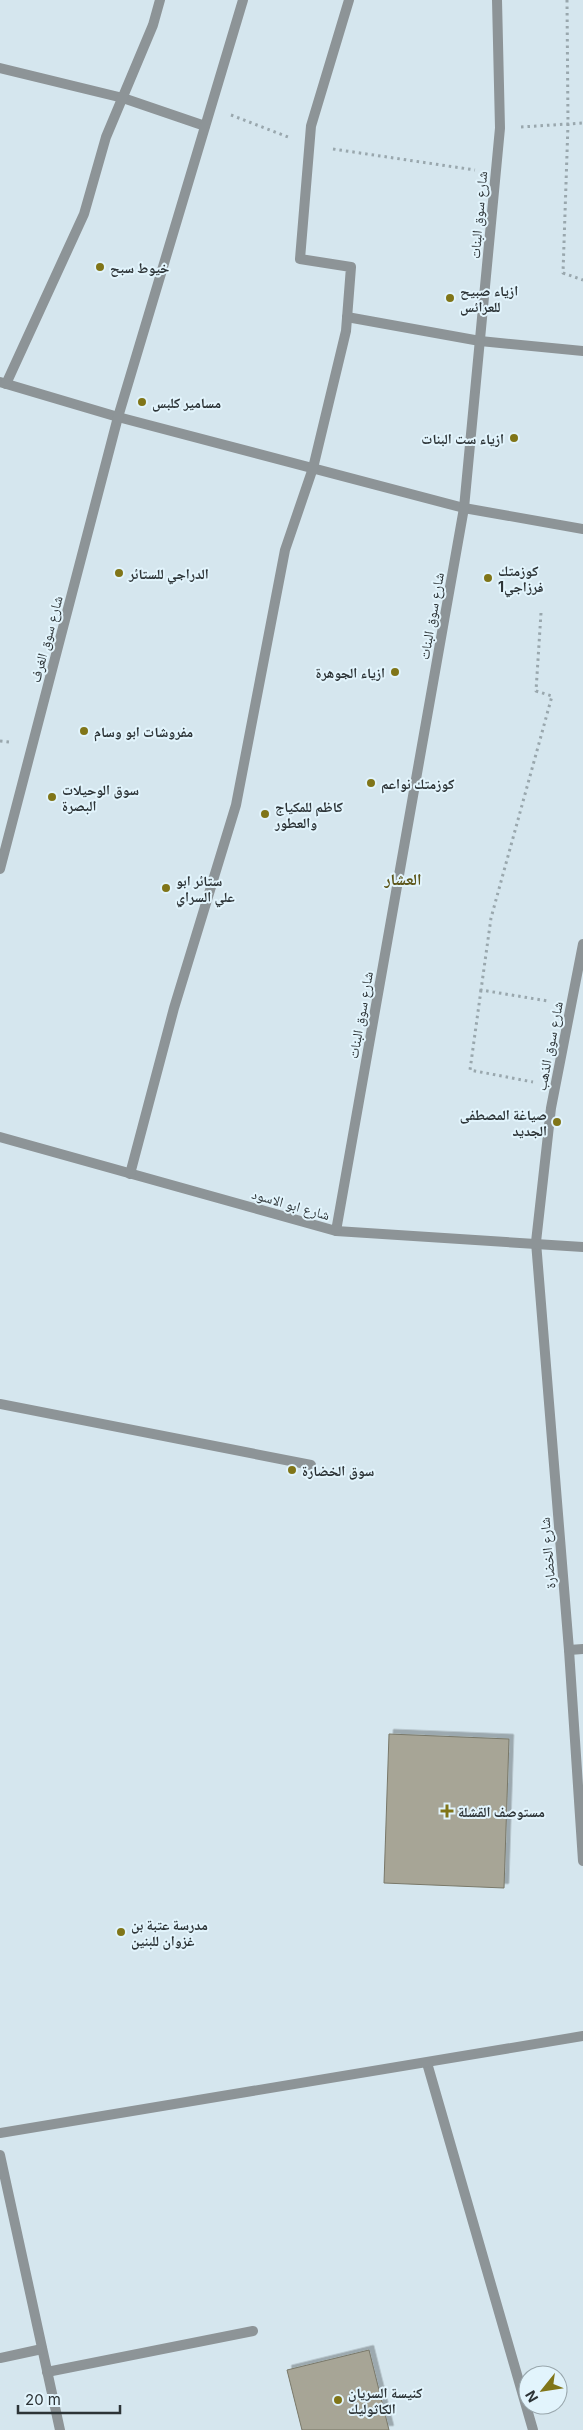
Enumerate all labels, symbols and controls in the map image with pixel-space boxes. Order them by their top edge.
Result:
street label: شارع سوق البنات [466,170,492,260]
place label: خيوط سبح [110,259,169,277]
marker: خيوط سبح [94,261,106,273]
place label: ازياء صبيح للعرائس [460,282,518,316]
marker: ازياء صبيح للعرائس [444,292,456,304]
place label: مسامير كلبس [152,394,221,412]
marker: مسامير كلبس [136,396,148,408]
place label: ازياء ست البنات [421,430,504,447]
marker: ازياء ست البنات [508,432,520,444]
place label: كوزمتك فرزاجي1 [498,562,544,598]
place label: الدراجي للستائر [128,565,209,585]
marker: الدراجي للستائر [113,567,125,579]
street label: شارع سوق البنات [415,571,449,661]
marker: كوزمتك فرزاجي1 [482,572,494,584]
street label: شارع سوق الغرف [26,594,68,685]
place label: ازياء الجوهرة [316,664,385,681]
marker: ازياء الجوهرة [389,666,401,678]
place label: مفروشات ابو وسام [94,723,193,742]
marker: مفروشات ابو وسام [78,725,90,737]
place label: كوزمتك نواعم [381,775,454,794]
marker: كوزمتك نواعم [365,777,377,789]
place label: سوق الوحيلات البصرة [62,781,139,814]
marker: سوق الوحيلات البصرة [46,791,58,803]
place label: كاظم للمكياج والعطور [274,798,343,831]
marker: كاظم للمكياج والعطور [259,808,271,820]
district label: العشار [384,869,421,889]
place label: ستائر ابو علي السراي [176,872,235,908]
marker: ستائر ابو علي السراي [160,882,172,894]
street label: شارع سوق البنات [344,970,378,1060]
street label: شارع سوق الذهب [532,1000,568,1093]
place label: صياغة المصطفى الجديد [460,1106,547,1139]
marker: صياغة المصطفى الجديد [551,1116,563,1128]
street label: شارع ابو الاسود [249,1185,332,1225]
place label: سوق الخضارة [302,1462,375,1480]
marker: سوق الخضارة [286,1464,298,1476]
street label: شارع الخضارة [535,1516,561,1589]
place label: مستوصف القشلة [458,1803,545,1820]
marker: مستوصف القشلة [440,1804,454,1818]
place label: مدرسة عتبة بن غزوان للبنين [131,1916,208,1950]
marker: مدرسة عتبة بن غزوان للبنين [115,1926,127,1938]
north arrow [518,2365,568,2415]
scale bar [18,2382,120,2414]
place label: كنيسة السريان الكاثوليك [348,2384,423,2417]
text: N [521,2388,541,2406]
text: 20 m [25,2390,61,2409]
marker: كنيسة السريان الكاثوليك [332,2394,344,2406]

